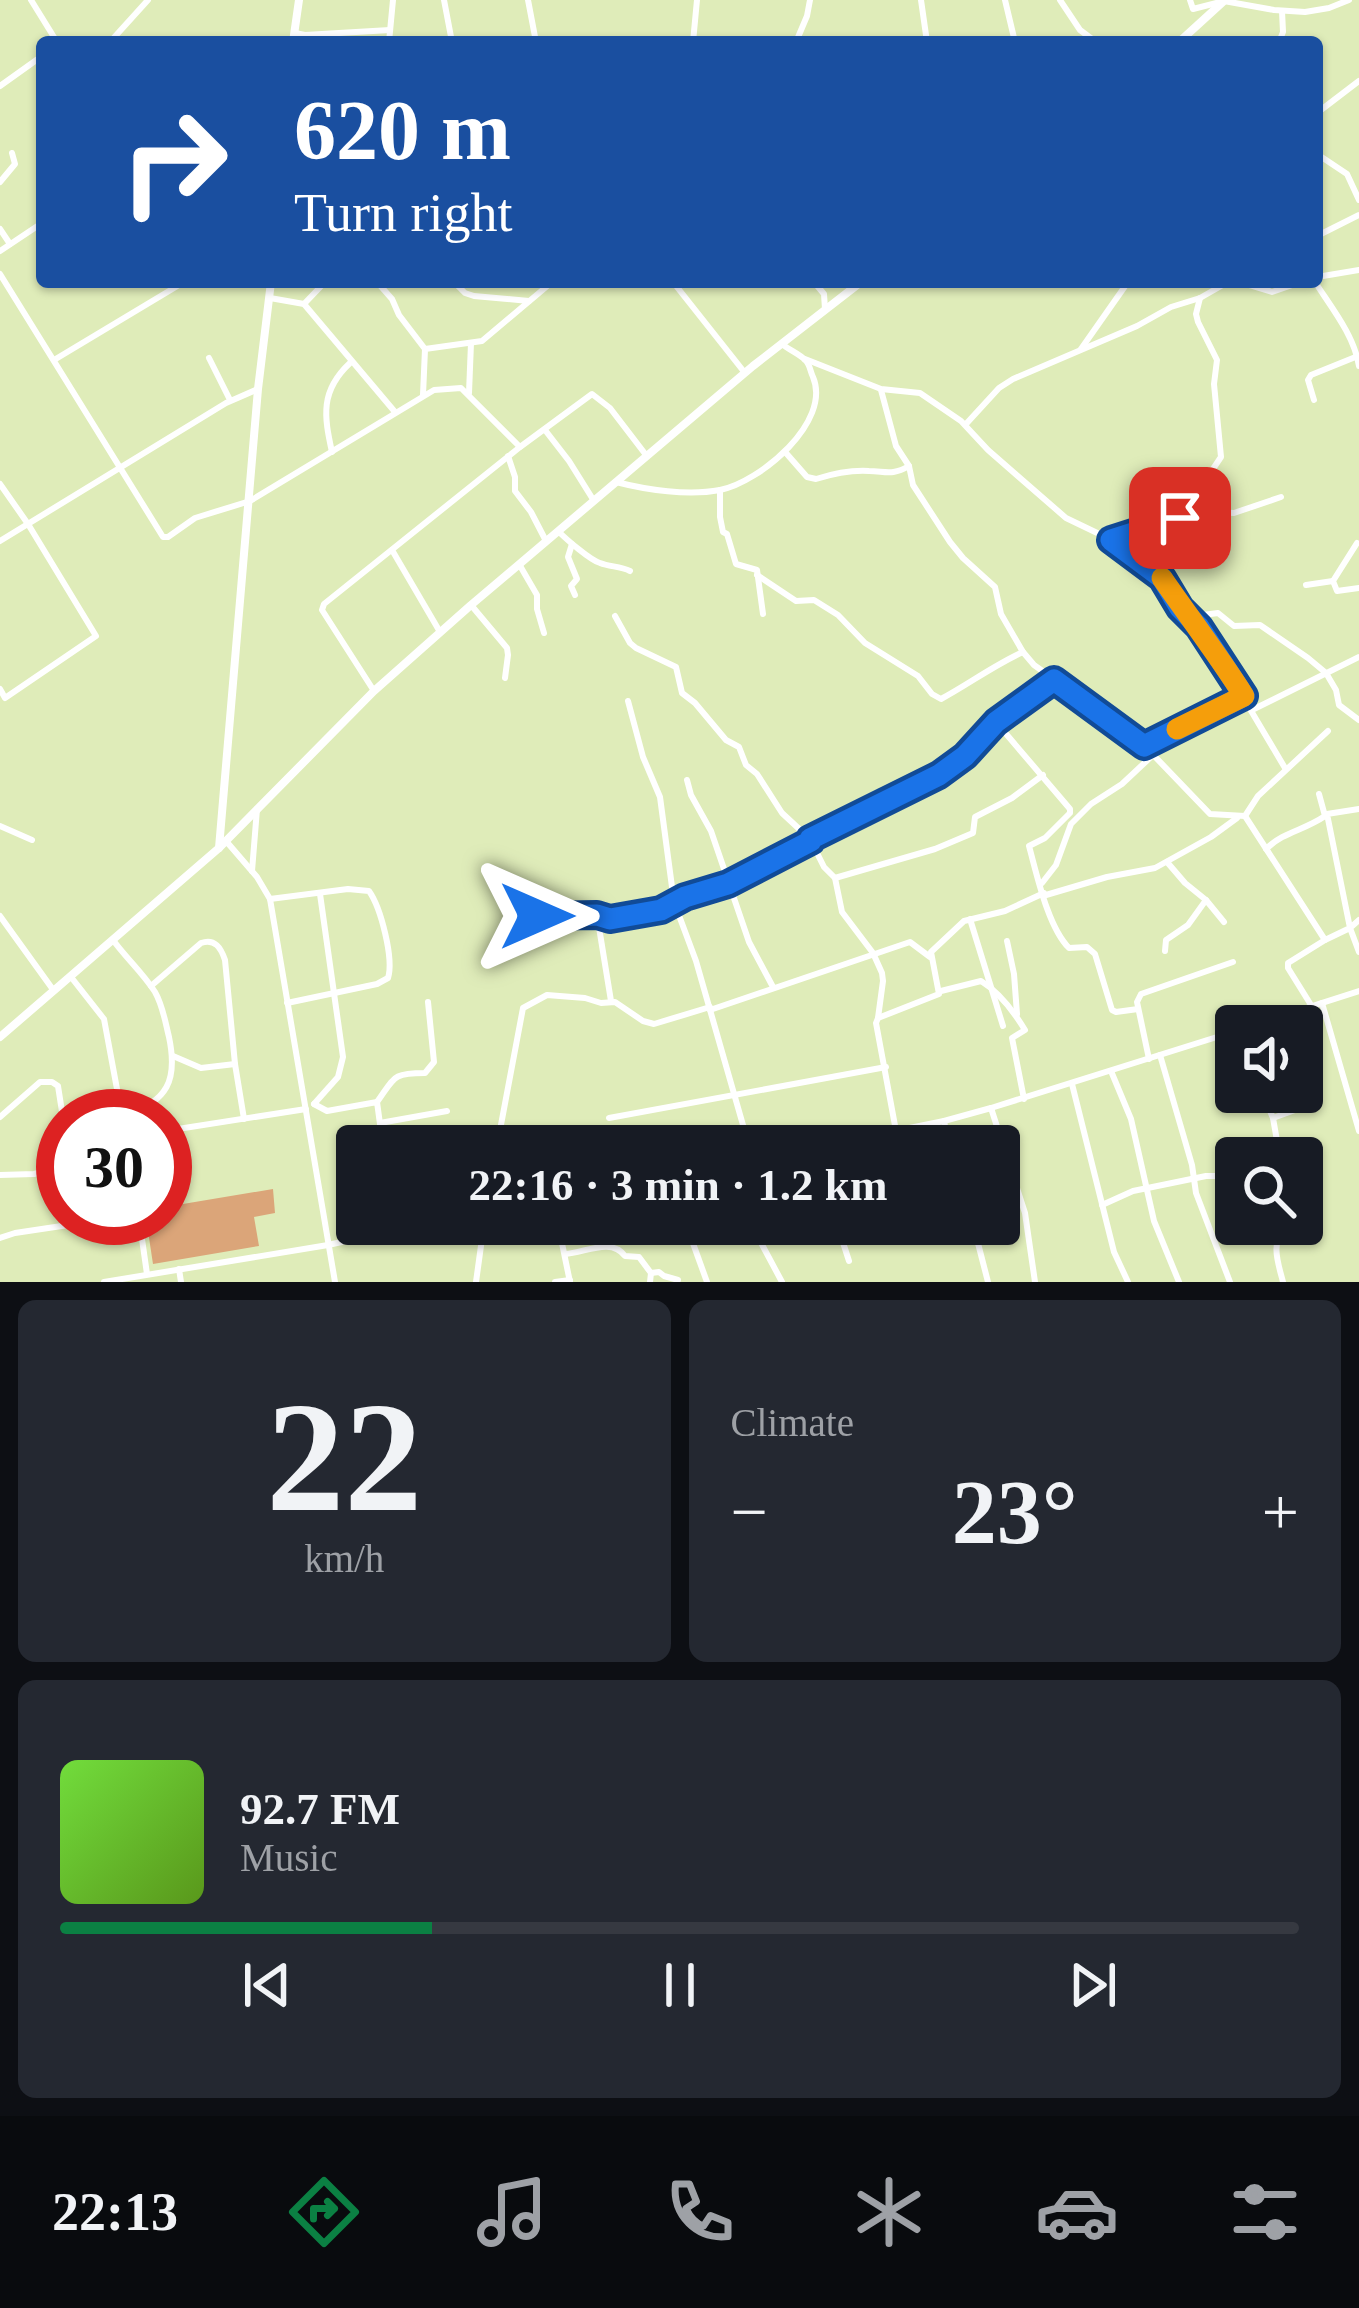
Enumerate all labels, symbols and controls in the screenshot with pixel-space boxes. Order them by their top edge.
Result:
icon: right [96,84,252,240]
text: 620 m [294,84,511,177]
text: Turn right [294,183,513,243]
pin [1129,467,1231,569]
icon: arrive [1147,485,1213,551]
position arrow [474,853,600,979]
map controls [1215,1005,1323,1245]
button: sound [1215,1005,1323,1113]
speed limit sign: 30 [36,1089,192,1245]
button: search [1215,1137,1323,1245]
text: 22:16 · 3 min · 1.2 km [469,1160,887,1210]
text: 22 [266,1371,422,1544]
text: Climate [731,1401,854,1444]
text: 23° [952,1463,1078,1562]
text: − [731,1475,768,1548]
text: + [1262,1475,1299,1548]
text: km/h [304,1537,384,1580]
text: 92.7 FM [240,1784,400,1834]
text: Music [240,1836,338,1879]
icon: previous [234,1952,300,2018]
icon: pause [647,1952,713,2018]
icon: next [1060,1952,1126,2018]
icon: directions [282,2170,366,2254]
icon: music [470,2170,554,2254]
icon: phone [658,2170,742,2254]
icon: climate [847,2170,931,2254]
icon: car [1035,2170,1119,2254]
icon: filters [1223,2170,1307,2254]
text: 22:13 [52,2182,178,2242]

